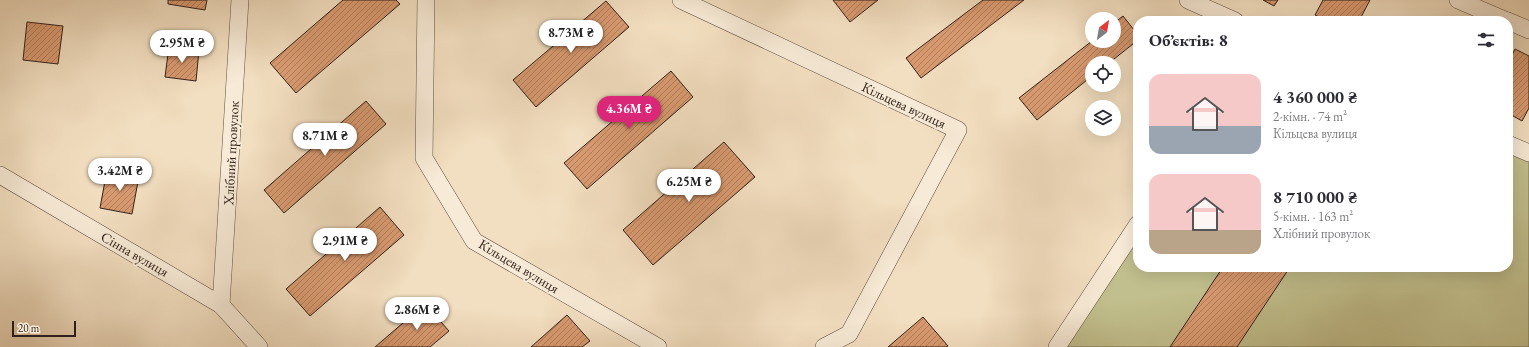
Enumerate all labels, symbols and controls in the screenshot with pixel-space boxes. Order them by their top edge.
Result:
north arrow [1085,12,1121,48]
map controls [1085,12,1121,136]
pin: 8.73M ₴ [534,20,608,54]
text: 8.73M ₴ [548,24,594,41]
text: Об’єктів: 8 [1149,29,1228,51]
icon: filters [1475,29,1497,51]
pin: 2.95M ₴ [145,30,219,64]
text: 2.95M ₴ [159,34,205,51]
button: locate [1085,56,1121,92]
street label: Кільцева вулиця [859,78,949,132]
text: 4 360 000 ₴ [1273,86,1357,108]
icon: home [1181,90,1229,138]
pin: 4.36M ₴ [592,96,666,130]
street label: Хлібний провулок [219,100,243,207]
text: 4.36M ₴ [606,100,652,117]
button: layers [1085,100,1121,136]
text: 2-кімн. · 74 m² [1273,108,1347,125]
pin: 8.71M ₴ [288,123,362,157]
text: Кільцева вулиця [1273,125,1357,142]
text: 8.71M ₴ [302,127,348,144]
pin: 3.42M ₴ [83,158,157,192]
text: 3.42M ₴ [97,162,143,179]
pin: 6.25M ₴ [652,169,726,203]
text: 6.25M ₴ [666,173,712,190]
text: 8 710 000 ₴ [1273,186,1357,208]
icon: home [1181,190,1229,238]
text: 5-кімн. · 163 m² [1273,208,1353,225]
text: Хлібний провулок [1273,225,1370,242]
street label: Сінна вулиця [98,227,172,281]
pin: 2.91M ₴ [308,228,382,262]
text: 2.91M ₴ [322,232,368,249]
street label: Кільцева вулиця [475,235,563,297]
pin: 2.86M ₴ [380,297,454,331]
text: 2.86M ₴ [394,301,440,318]
scale bar [12,319,76,338]
text: 20 m [18,321,39,335]

